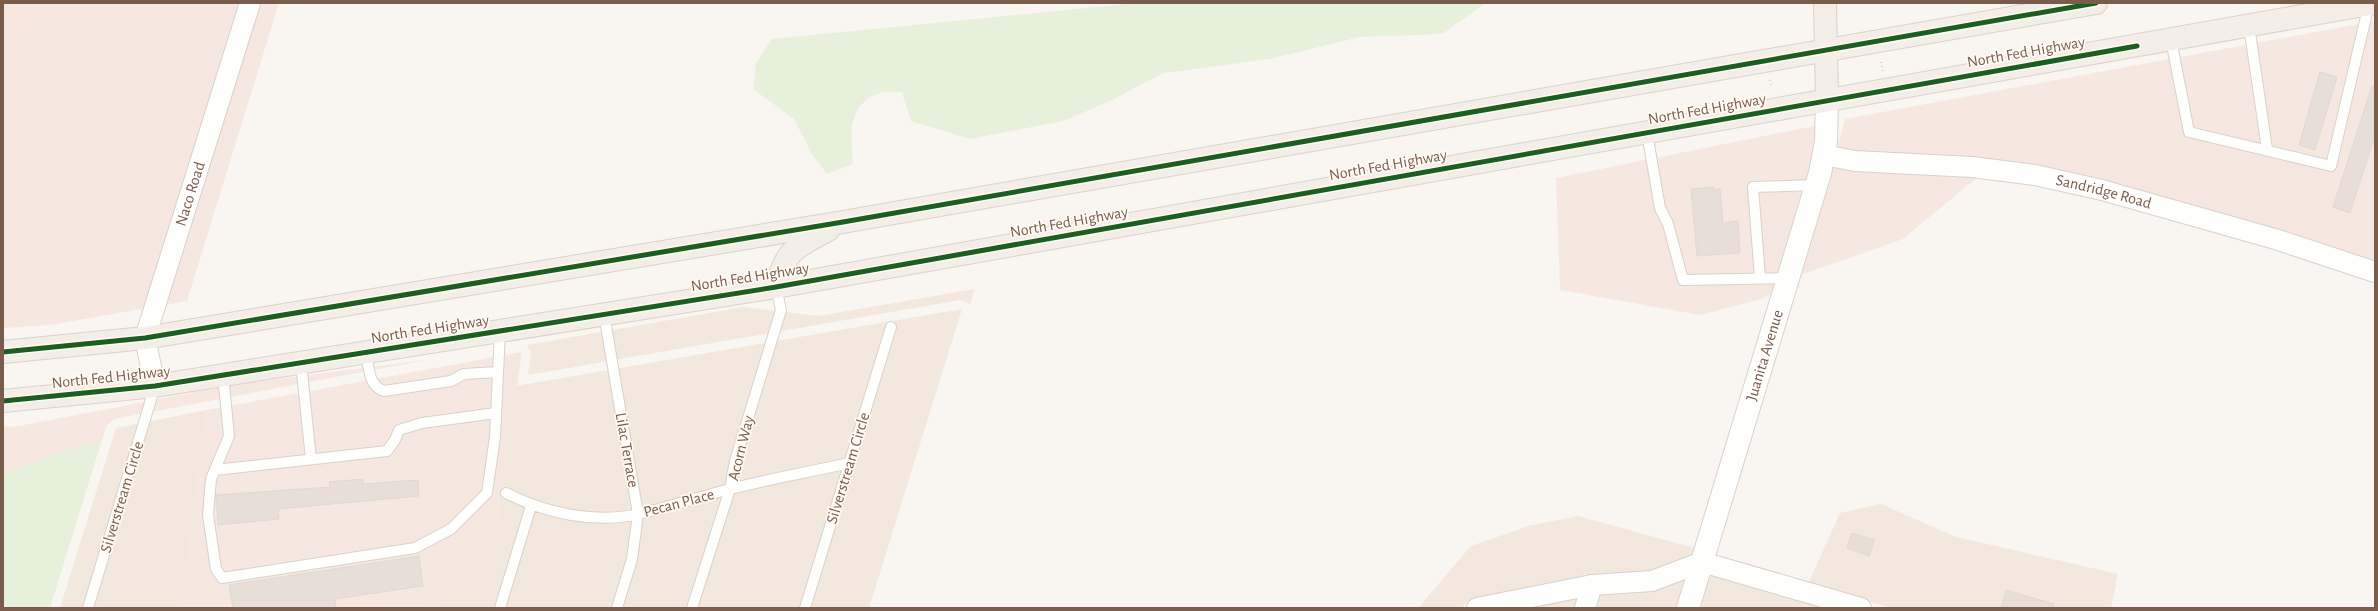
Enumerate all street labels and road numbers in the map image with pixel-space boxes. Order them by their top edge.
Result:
street label: North Fed Highway [1966,34,2087,71]
street label: North Fed Highway [1647,91,1768,128]
street label: North Fed Highway [1328,147,1449,184]
street label: Naco Road [173,160,208,228]
street label: Sandridge Road [2054,172,2153,212]
street label: North Fed Highway [1009,204,1130,241]
street label: North Fed Highway [690,260,811,295]
street label: Juanita Avenue [1743,308,1786,403]
street label: North Fed Highway [370,312,491,347]
street label: North Fed Highway [51,363,171,392]
street label: Silverstream Circle [823,410,873,526]
street label: Lilac Terrace [613,411,641,489]
street label: Acorn Way [725,414,758,482]
street label: Silverstream Circle [97,439,147,555]
street label: Pecan Place [642,486,716,520]

